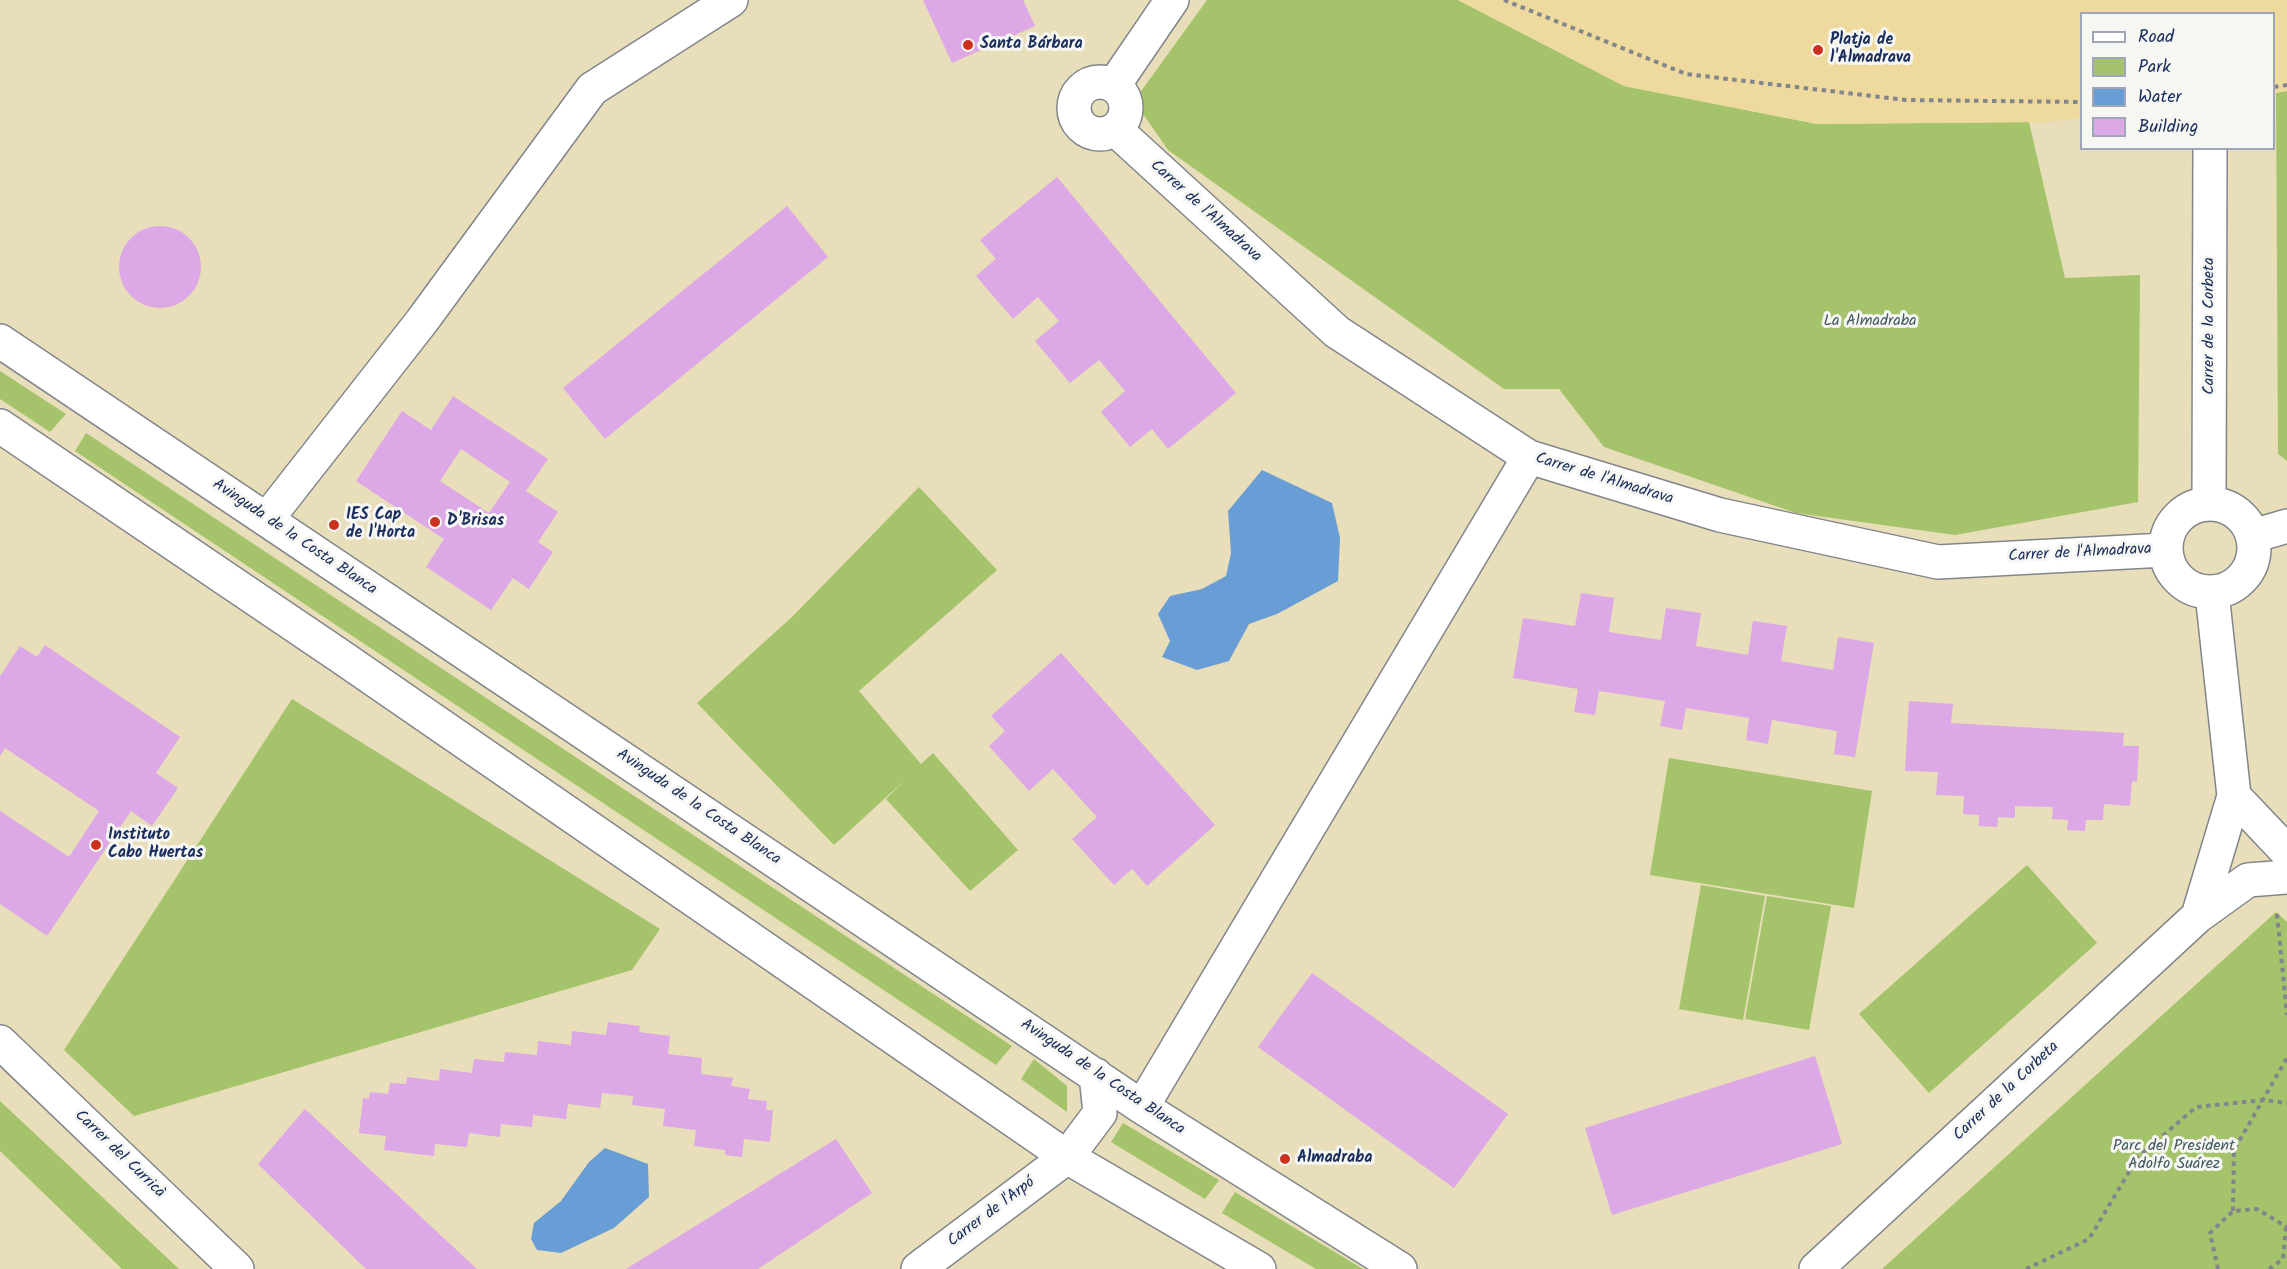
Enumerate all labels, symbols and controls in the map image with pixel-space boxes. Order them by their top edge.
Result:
legend [2080,12,2275,150]
text: Road [2138,23,2174,52]
place label: Platja de l'Almadrava [1830,31,1911,69]
place label: Santa Bárbara [980,35,1083,55]
marker: Santa Bárbara [961,38,975,52]
marker: Platja de l'Almadrava [1811,43,1825,57]
text: Park [2138,53,2171,82]
text: Water [2138,83,2182,112]
text: Building [2138,113,2198,142]
street label: Carrer de l'Almadrava [1145,157,1265,267]
street label: Carrer de la Corbeta [2200,257,2220,395]
park label: La Almadraba [1823,312,1917,332]
street label: Carrer de l'Almadrava [1533,450,1675,510]
street label: Avinguda de la Costa Blanca [208,476,380,600]
place label: IES Cap de l'Horta [346,506,415,544]
place label: D'Brisas [447,512,504,532]
marker: D'Brisas [428,515,442,529]
marker: IES Cap de l'Horta [327,518,341,532]
street label: Carrer de l'Almadrava [2008,541,2152,567]
street label: Avinguda de la Costa Blanca [612,746,784,870]
place label: Instituto Cabo Huertas [108,826,203,864]
marker: Instituto Cabo Huertas [89,838,103,852]
street label: Avinguda de la Costa Blanca [1016,1016,1188,1140]
street label: Carrer de la Corbeta [1950,1038,2064,1146]
street label: Carrer del Curricà [70,1107,168,1203]
park label: Parc del President Adolfo Suárez [2113,1137,2235,1175]
place label: Almadraba [1297,1149,1372,1169]
marker: Almadraba [1278,1152,1292,1166]
street label: Carrer de l'Arpó [945,1174,1039,1252]

